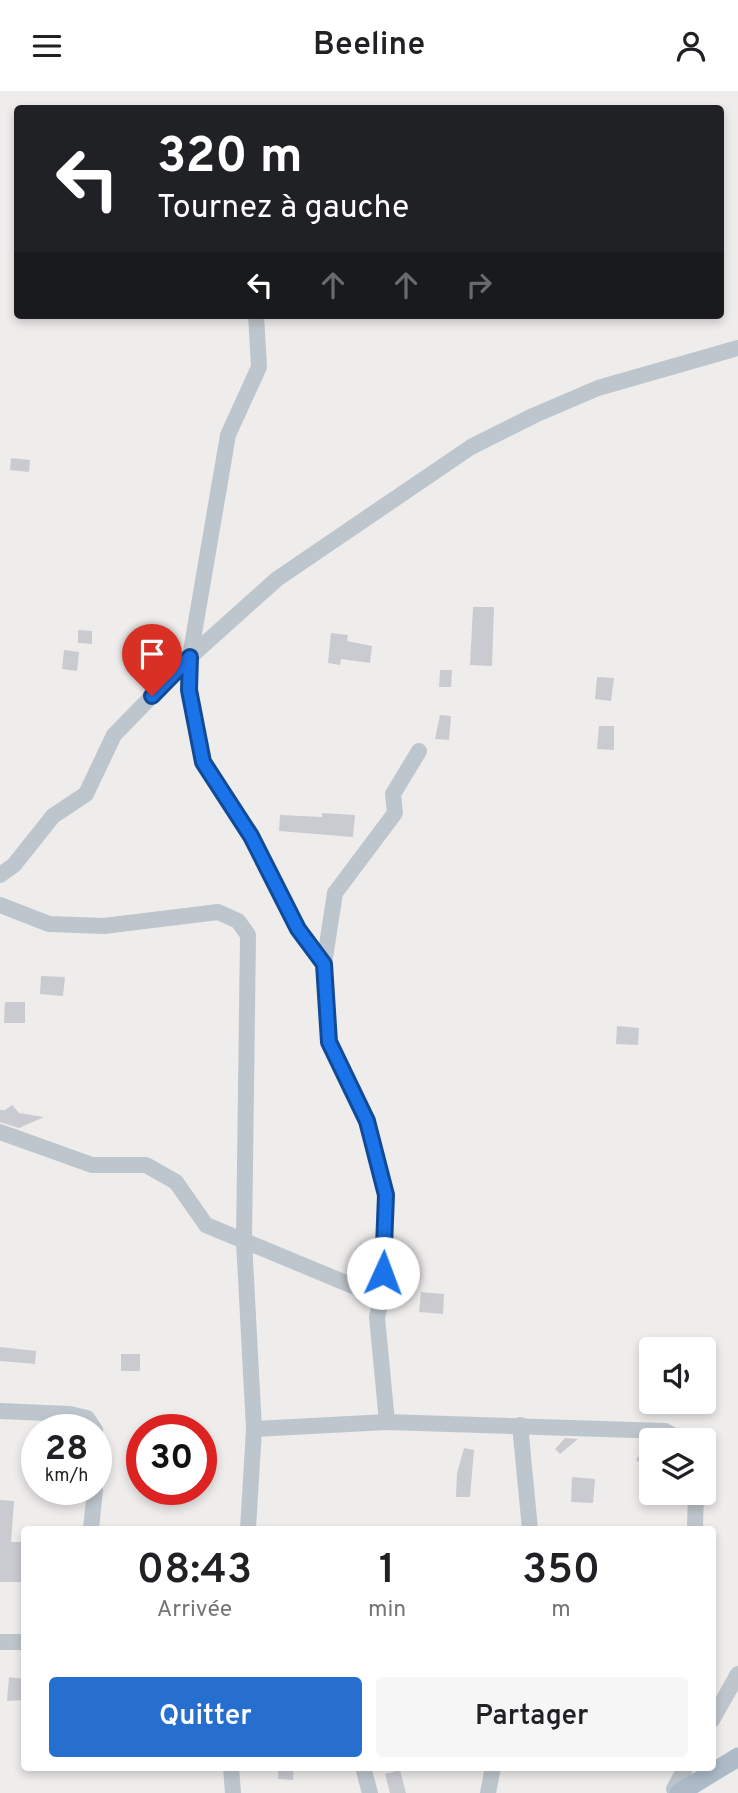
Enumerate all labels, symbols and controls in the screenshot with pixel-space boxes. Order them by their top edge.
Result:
text: Beeline [313,26,425,66]
icon: menu [28,27,66,65]
icon: person [672,27,710,65]
text: 320 m [157,128,303,190]
icon: left [42,133,133,224]
text: Tournez à gauche [157,189,409,229]
icon: left [241,266,279,304]
icon: ahead [314,266,352,304]
icon: ahead [387,266,425,304]
icon: right [460,266,498,304]
pin [122,624,182,696]
icon: arrive [133,635,171,673]
position arrow [346,1236,420,1310]
map controls [639,1337,716,1505]
button: sound [639,1337,716,1414]
speed limit sign: 30 [126,1414,217,1505]
text: 28 [45,1428,88,1472]
button: layers [639,1428,716,1505]
text: km/h [45,1465,88,1488]
text: 08:43 [137,1545,252,1598]
text: 1 [379,1545,395,1598]
text: 350 [522,1545,600,1598]
text: Arrivée [157,1596,232,1625]
text: min [368,1596,406,1625]
text: m [551,1596,571,1625]
button: Quitter [49,1677,362,1757]
button: Partager [376,1677,688,1757]

